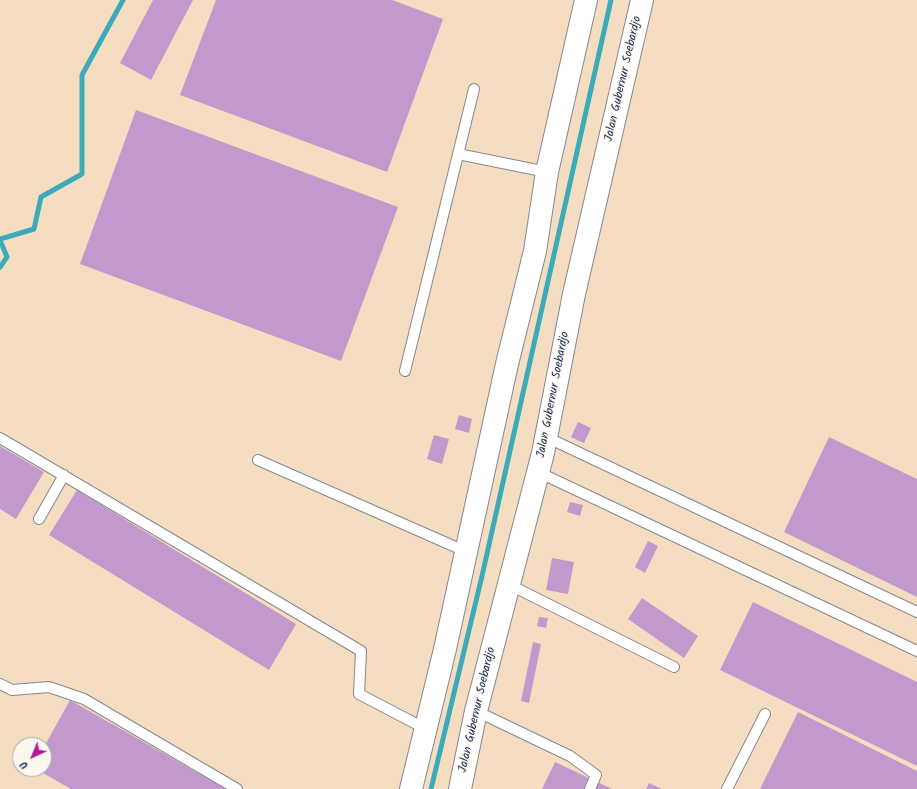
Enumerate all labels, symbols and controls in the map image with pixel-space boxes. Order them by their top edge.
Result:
street label: Jalan Gubernur Soebardjo [603,15,645,143]
street label: Jalan Gubernur Soebardjo [535,331,573,459]
street label: Jalan Gubernur Soebardjo [457,646,499,774]
north arrow [12,737,52,777]
text: U [16,756,33,774]

